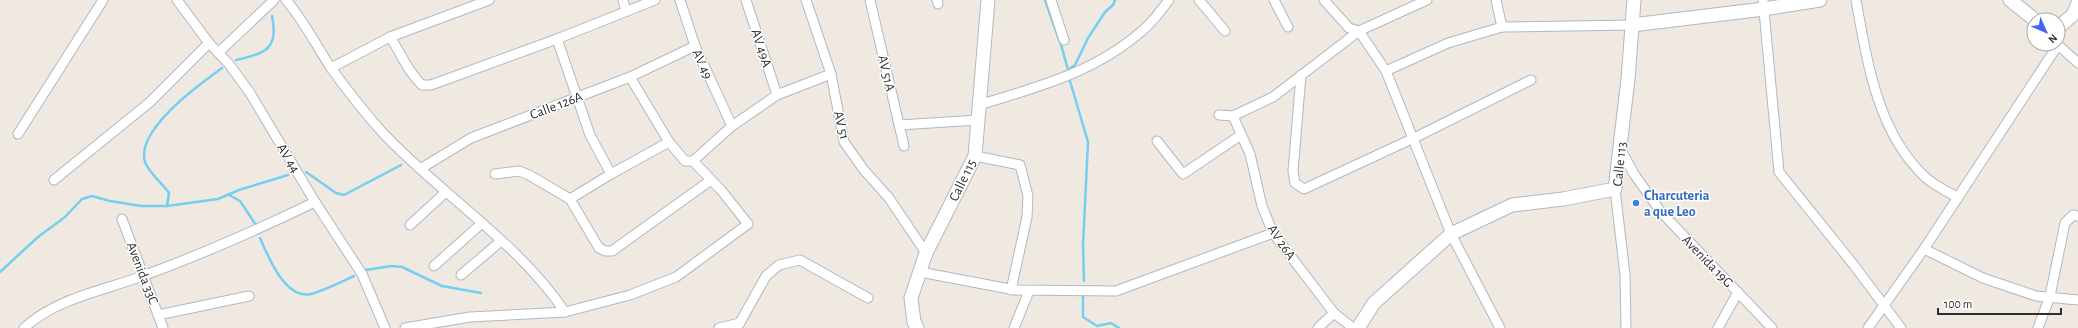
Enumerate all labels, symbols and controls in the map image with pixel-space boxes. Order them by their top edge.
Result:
north arrow [2026,12,2066,52]
street label: AV 49A [748,27,774,69]
text: N [2046,32,2059,45]
street label: AV 49 [689,47,715,82]
street label: AV 51A [875,54,897,93]
street label: Calle 126A [528,89,585,122]
street label: AV 51 [831,110,851,141]
street label: AV 44 [274,141,302,176]
street label: Calle 113 [1611,141,1629,187]
street label: Calle 115 [947,157,979,204]
place label: Charcuteria a que Leo [1644,189,1710,219]
marker: Charcuteria a que Leo [1631,198,1641,208]
street label: AV 26A [1264,222,1298,263]
street label: Avenida 19G [1679,233,1735,290]
street label: Avenida 33C [124,240,160,306]
scale bar [1938,290,2061,316]
text: 100 m [1944,298,1972,310]

